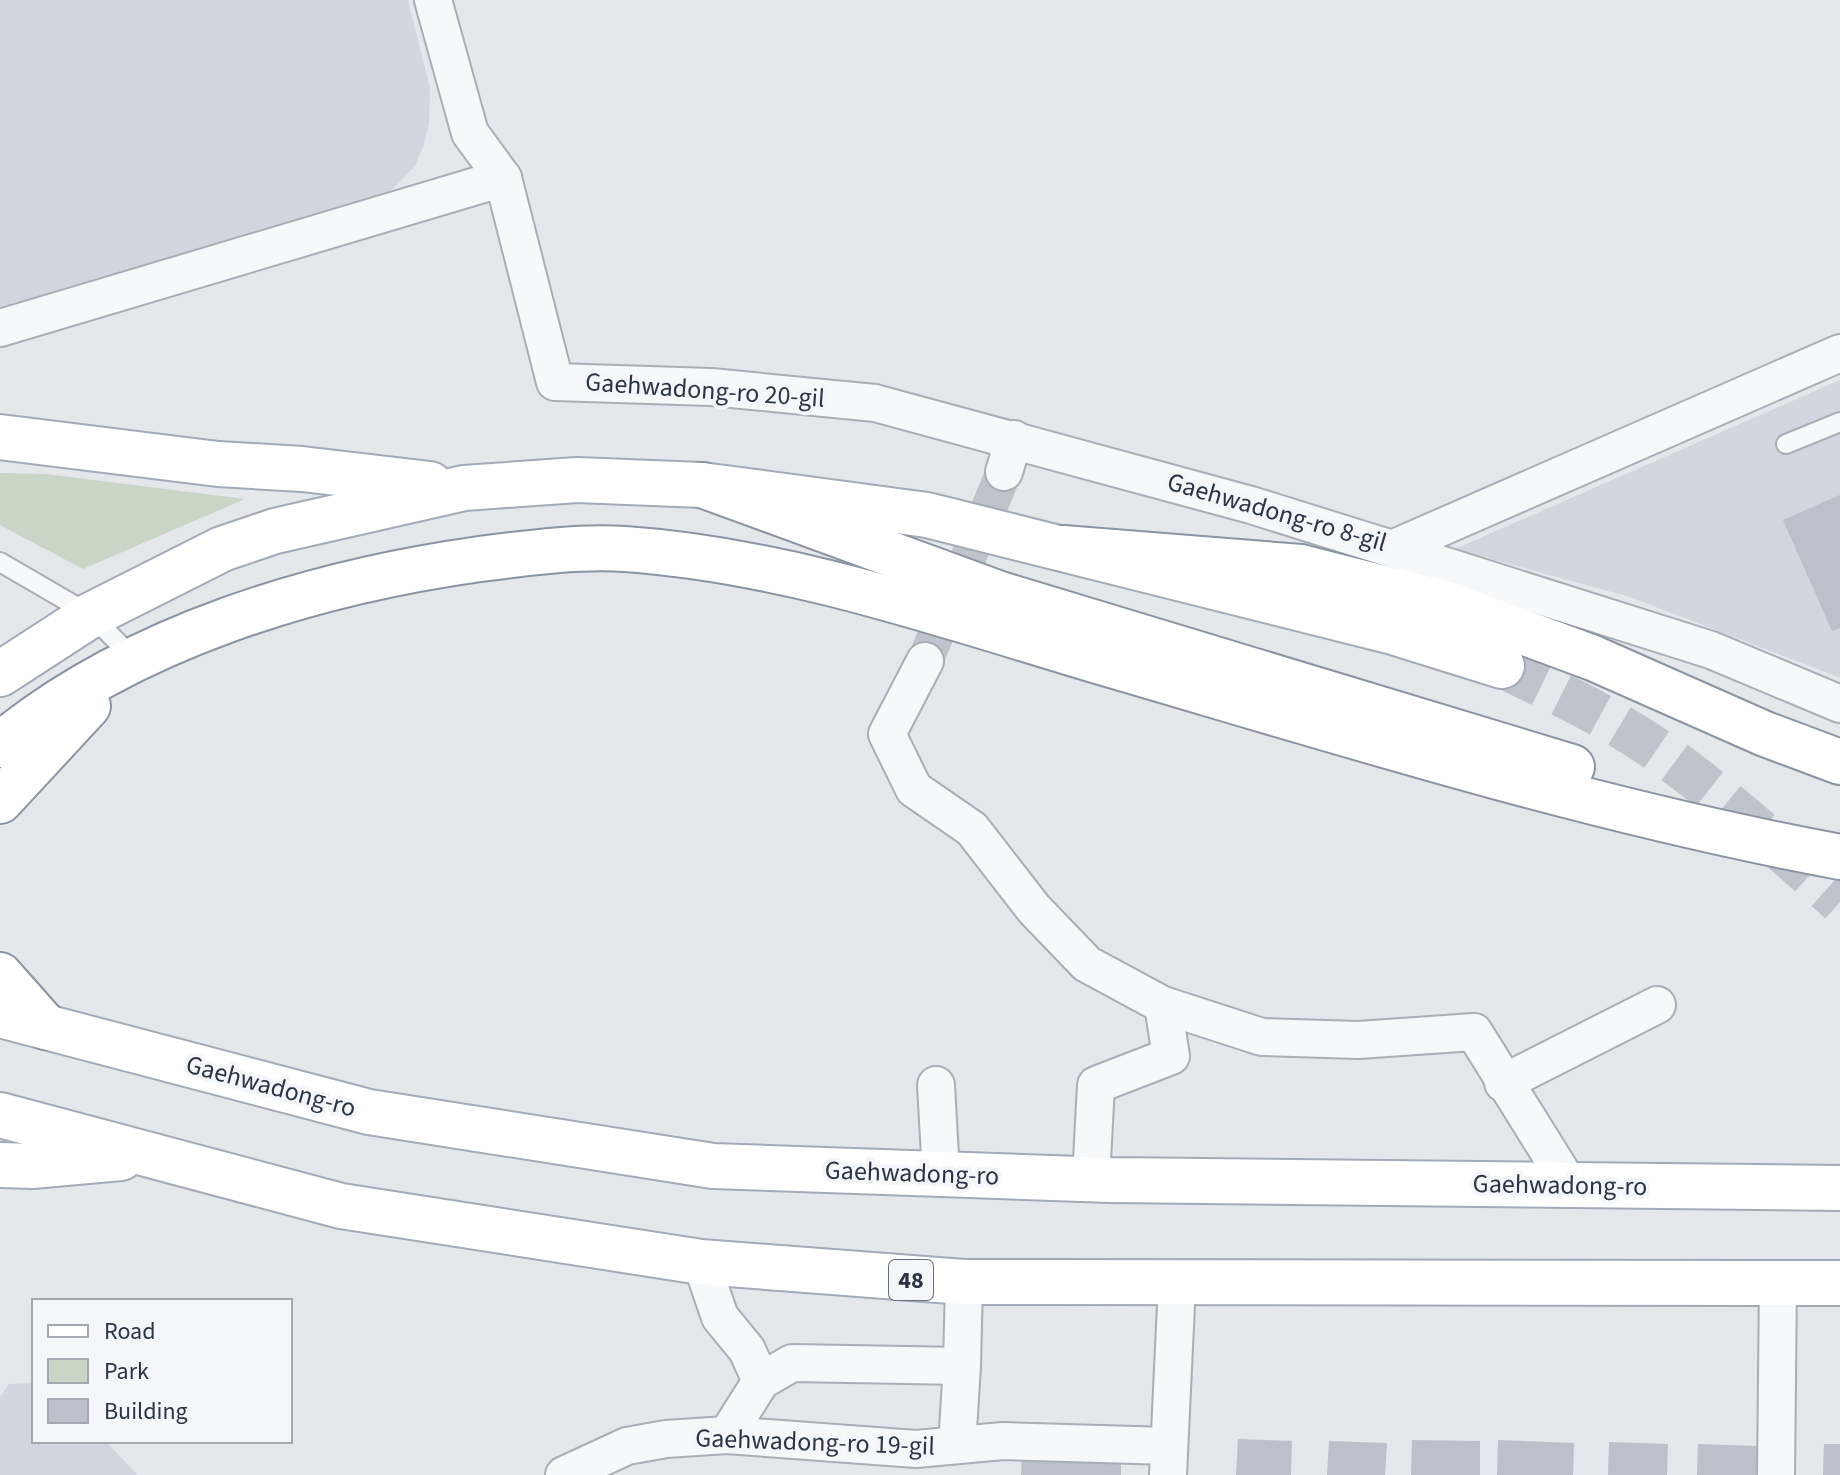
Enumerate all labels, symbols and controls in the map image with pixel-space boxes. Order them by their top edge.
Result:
street label: Gaehwadong-ro 20-gil [584,363,826,417]
street label: Gaehwadong-ro 8-gil [1163,463,1391,561]
street label: Gaehwadong-ro [182,1046,360,1126]
street label: Gaehwadong-ro [824,1151,1000,1195]
street label: Gaehwadong-ro [1472,1165,1648,1205]
road number: 48 [889,1260,933,1300]
legend [32,1299,292,1443]
text: Road [104,1314,156,1349]
text: Park [104,1354,149,1389]
text: Building [104,1394,188,1429]
street label: Gaehwadong-ro 19-gil [695,1419,935,1465]

